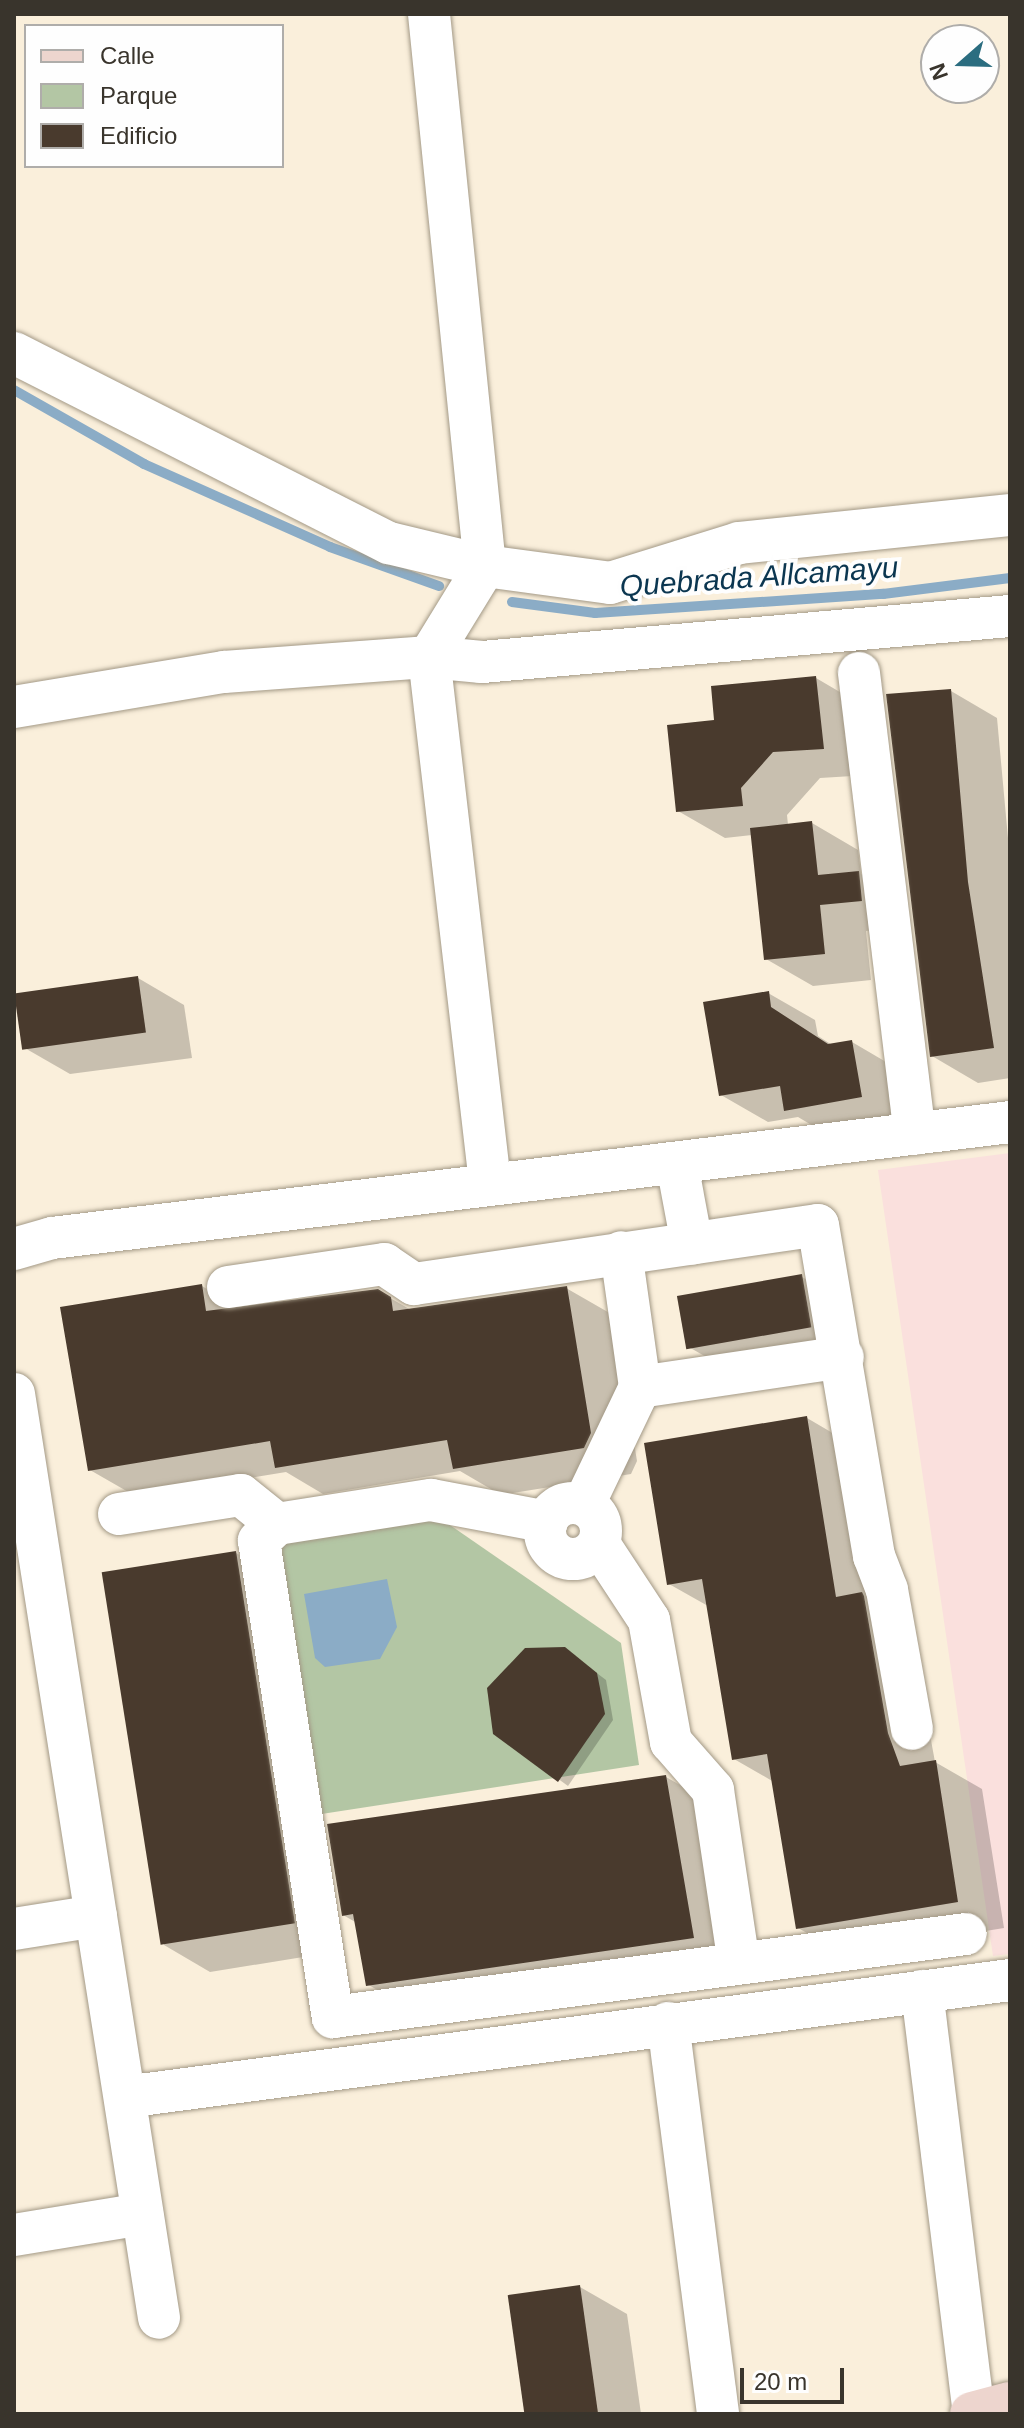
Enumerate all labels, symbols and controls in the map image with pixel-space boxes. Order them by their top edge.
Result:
legend [24,24,284,168]
north arrow [920,24,1000,104]
text: Calle [100,42,155,69]
text: N [924,60,953,83]
text: Parque [100,82,177,109]
text: Edificio [100,122,177,149]
water label: Quebrada Allcamayu [618,549,900,605]
scale bar [744,2352,848,2402]
text: 20 m [754,2368,807,2395]

